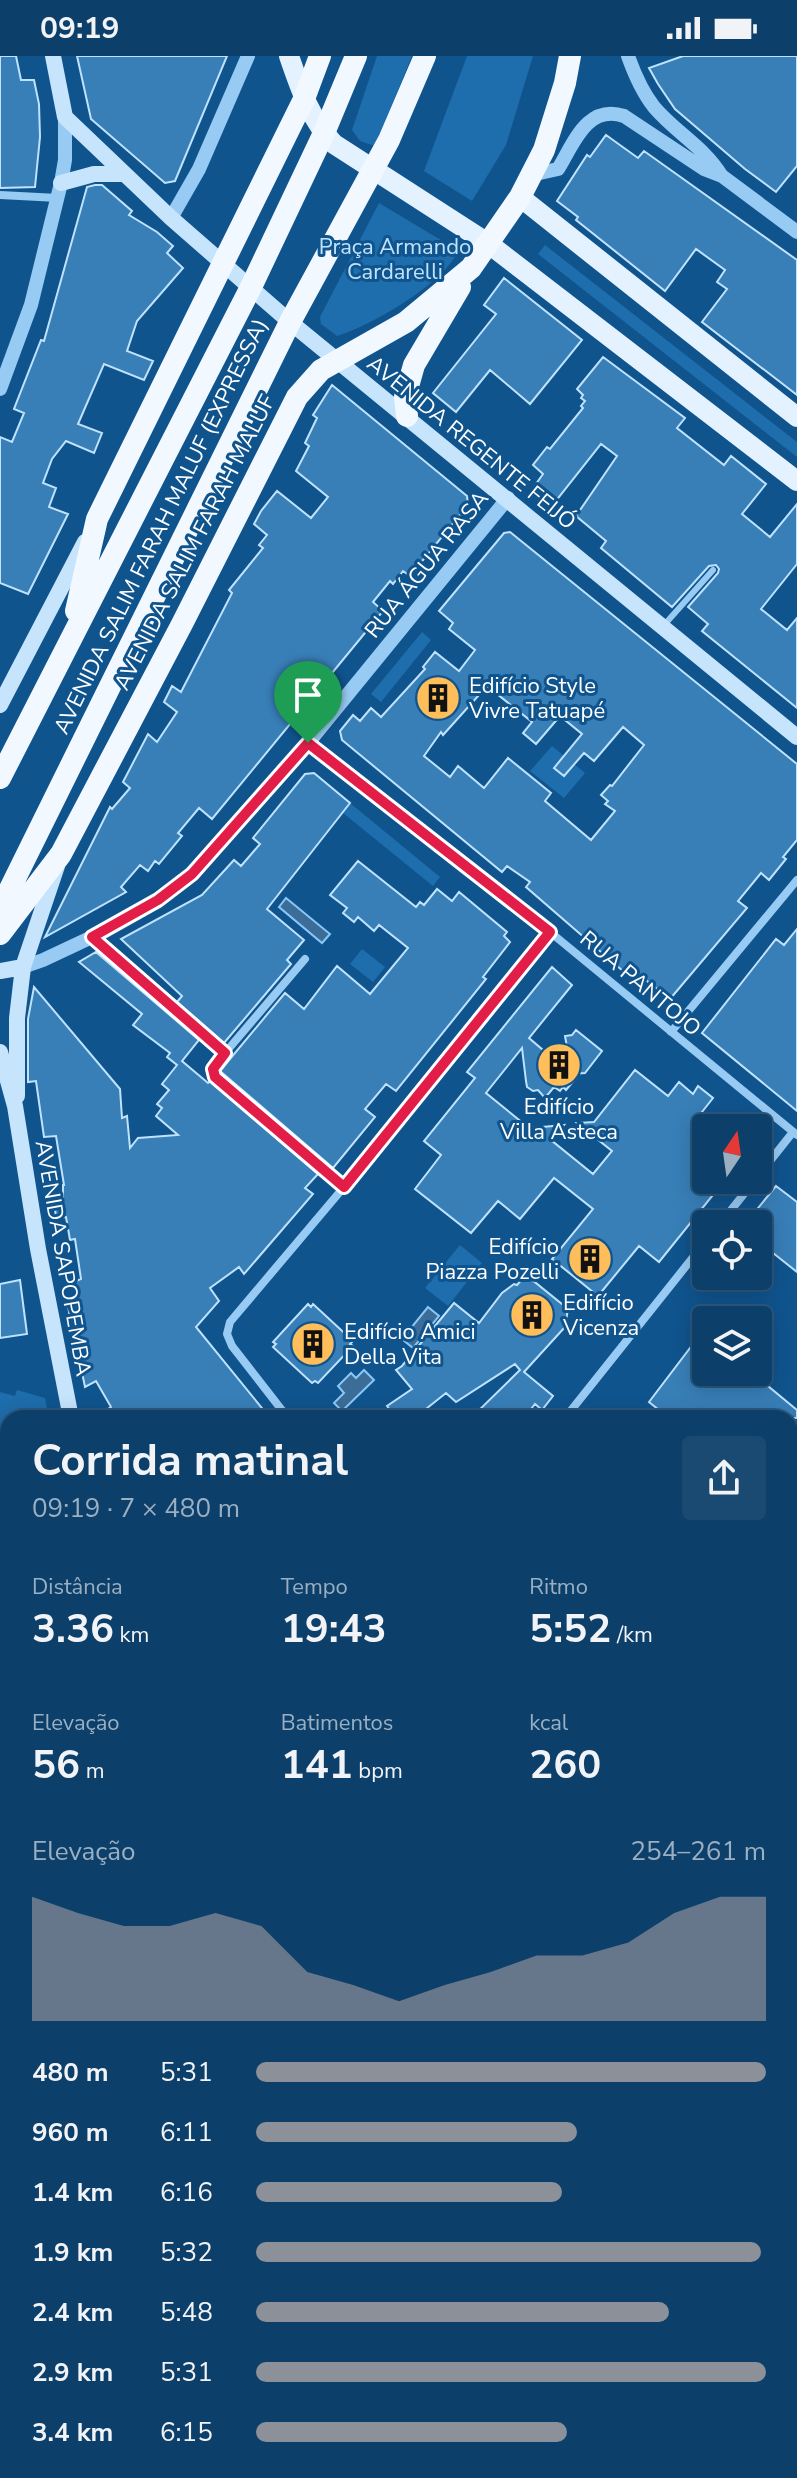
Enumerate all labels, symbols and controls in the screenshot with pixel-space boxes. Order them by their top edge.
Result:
text: 09:19 [40,8,119,49]
park label: Praça Armando Cardarelli [319,232,471,287]
street label: AVENIDA SALIM FARAH MALUF (EXPRESSA) [48,314,272,738]
street label: AVENIDA REGENTE FEIJÓ [360,349,582,537]
street label: AVENIDA SALIM FARAH MALUF [108,390,280,694]
street label: RUA ÁGUA RASA [358,485,496,645]
pin [274,661,342,743]
place label: Edifício Style Vivre Tatuapé [468,671,605,726]
icon: arrive [286,673,330,717]
building icon: Edifício Style Vivre Tatuapé [414,674,462,722]
street label: RUA PANTOJO [573,924,707,1043]
building icon: Edifício Villa Asteca [535,1041,583,1089]
place label: Edifício Villa Asteca [499,1092,618,1147]
north arrow [692,1114,772,1194]
map controls [692,1114,772,1386]
street label: AVENIDA SAPOPEMBA [27,1138,99,1378]
button: locate [692,1210,772,1290]
place label: Edifício Piazza Pozelli [425,1232,559,1287]
building icon: Edifício Piazza Pozelli [566,1235,614,1283]
place label: Edifício Vicenza [562,1288,639,1343]
building icon: Edifício Vicenza [508,1291,556,1339]
button: layers [692,1306,772,1386]
place label: Edifício Amici Della Vita [344,1317,476,1372]
building icon: Edifício Amici Della Vita [289,1320,337,1368]
text: Corrida matinal [32,1431,348,1491]
button: share [682,1436,766,1520]
text: 09:19 · 7 × 480 m [32,1491,240,1526]
text: Distância [32,1572,123,1602]
text: Tempo [281,1572,348,1602]
text: Ritmo [529,1572,588,1602]
text: 3.36 [32,1602,114,1656]
text: 19:43 [281,1602,387,1656]
text: 5:52 [529,1602,611,1656]
text: km [114,1620,149,1650]
text: /km [611,1620,653,1650]
text: Elevação [32,1708,120,1738]
text: Batimentos [281,1708,393,1738]
text: kcal [529,1708,568,1738]
text: 56 [32,1738,80,1792]
text: 141 [281,1738,353,1792]
text: 260 [529,1738,601,1792]
text: m [80,1756,105,1786]
text: bpm [353,1756,403,1786]
text: Elevação [32,1834,135,1869]
text: 254–261 m [630,1834,766,1869]
text: 480 m [32,2055,109,2090]
text: 5:31 [160,2055,213,2090]
text: 960 m [32,2115,109,2150]
text: 6:11 [160,2115,213,2150]
text: 1.4 km [32,2175,113,2210]
text: 6:16 [160,2175,213,2210]
text: 1.9 km [32,2235,113,2270]
text: 5:32 [160,2235,213,2270]
text: 2.4 km [32,2295,113,2330]
text: 5:48 [160,2295,213,2330]
text: 2.9 km [32,2355,113,2390]
text: 5:31 [160,2355,213,2390]
text: 3.4 km [32,2415,113,2450]
text: 6:15 [160,2415,213,2450]

